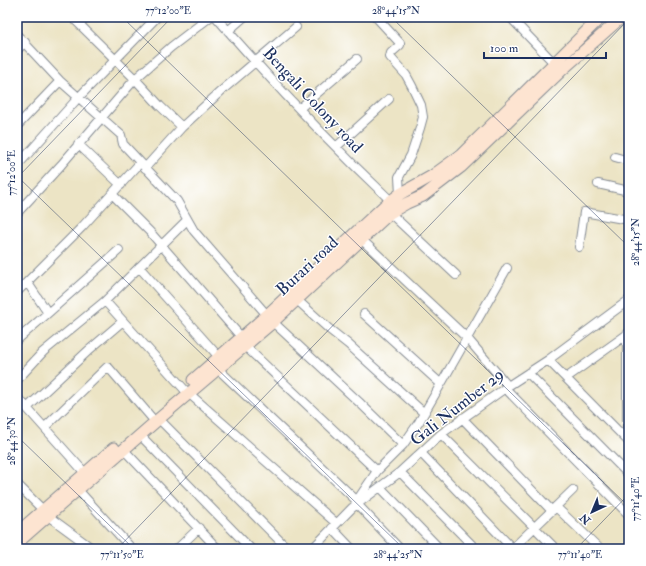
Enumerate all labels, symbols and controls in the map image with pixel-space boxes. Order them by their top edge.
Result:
text: 77°12'00"E [145,5,191,17]
text: 28°44'15"N [372,5,420,17]
scale bar [484,34,606,60]
text: 100 m [490,41,519,56]
street label: Bengali Colony road [258,43,368,159]
text: 77°12'00"E [6,150,18,196]
text: 28°44'15"N [630,218,642,266]
street label: Burari road [271,231,343,300]
street label: Gali Number 29 [406,364,508,450]
text: 28°44'30"N [6,416,18,465]
text: 77°11'40"E [630,477,642,521]
north arrow [572,492,612,532]
text: N [577,510,594,528]
text: 77°11'50"E [100,549,144,561]
text: 28°44'25"N [373,549,423,561]
text: 77°11'40"E [558,549,602,561]

